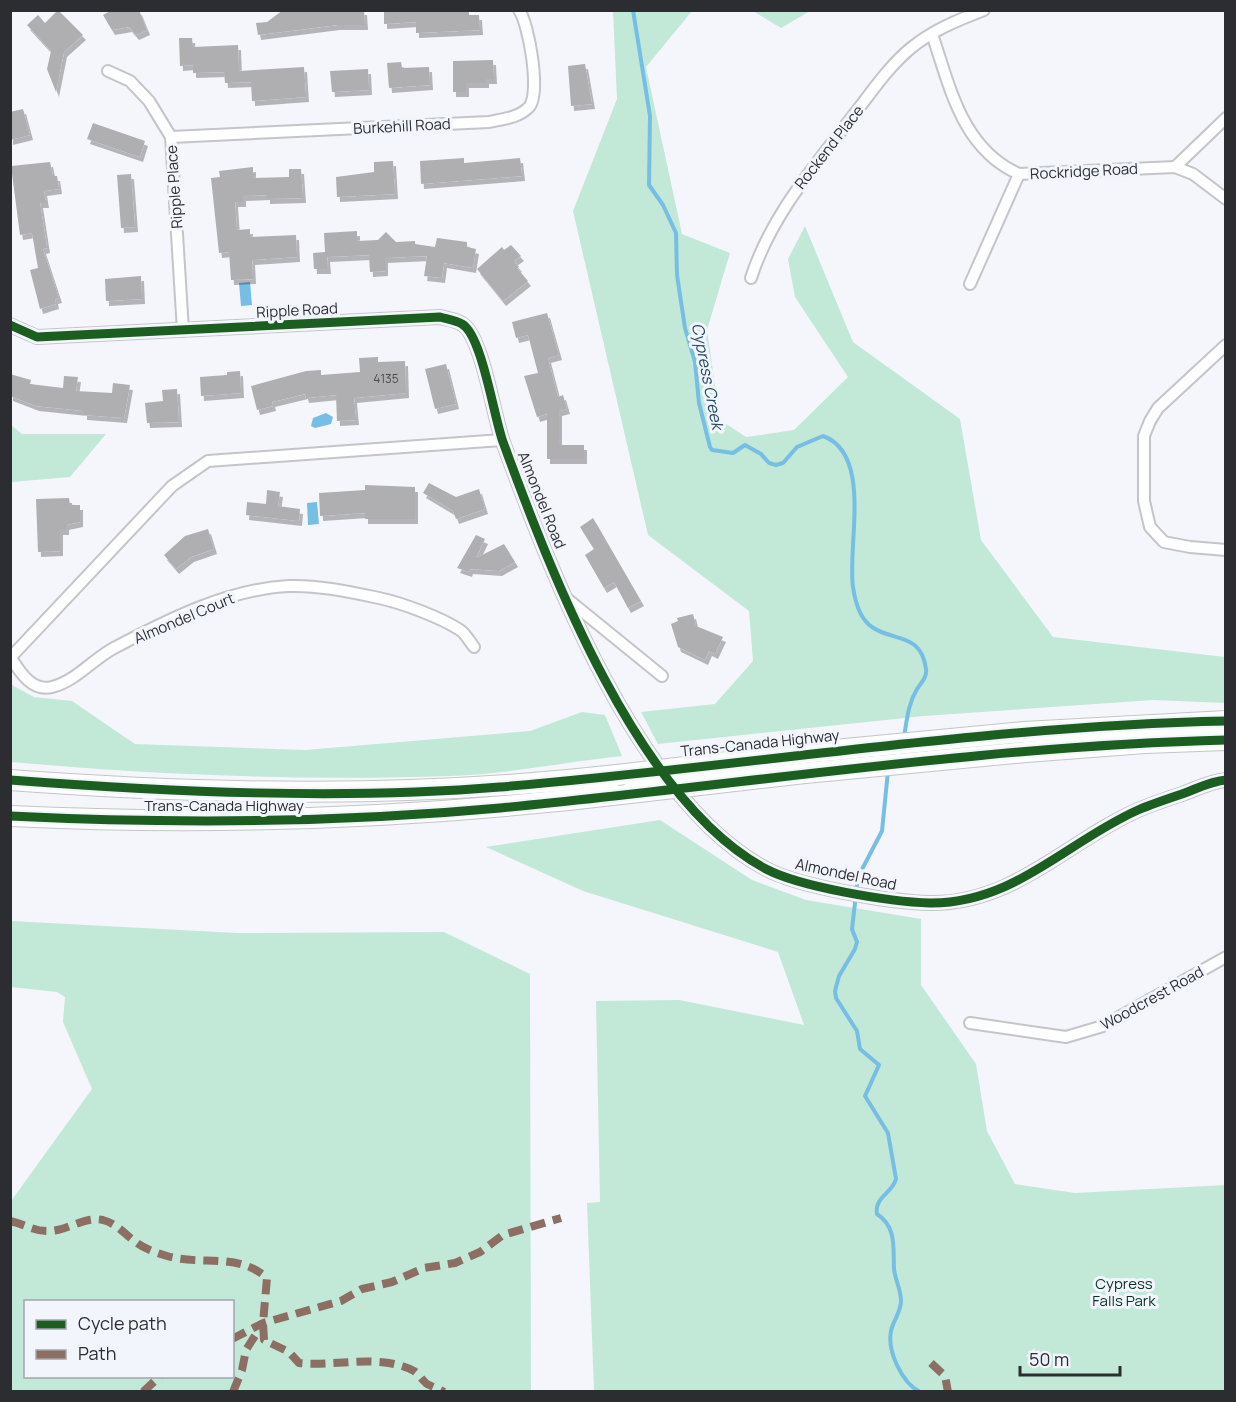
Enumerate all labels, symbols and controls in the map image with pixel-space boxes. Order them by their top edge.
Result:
street label: Rockend Place [790,101,868,193]
street label: Burkehill Road [353,113,451,139]
street label: Ripple Place [161,144,187,229]
street label: Rockridge Road [1029,158,1139,184]
street label: Ripple Road [256,297,338,323]
water label: Cypress Creek [687,321,729,433]
house number: 4135 [373,370,399,387]
street label: Almondel Road [513,448,571,552]
street label: Almondel Court [130,587,238,649]
street label: Trans-Canada Highway [680,724,841,762]
street label: Trans-Canada Highway [144,795,304,816]
street label: Almondel Road [793,853,899,895]
street label: Woodcrest Road [1097,961,1207,1035]
park label: Cypress Falls Park [1092,1273,1156,1311]
legend [24,1300,234,1378]
text: Cycle path [78,1311,167,1335]
scale bar [1020,1339,1120,1377]
text: Path [78,1341,116,1365]
text: 50 m [1029,1347,1069,1371]

